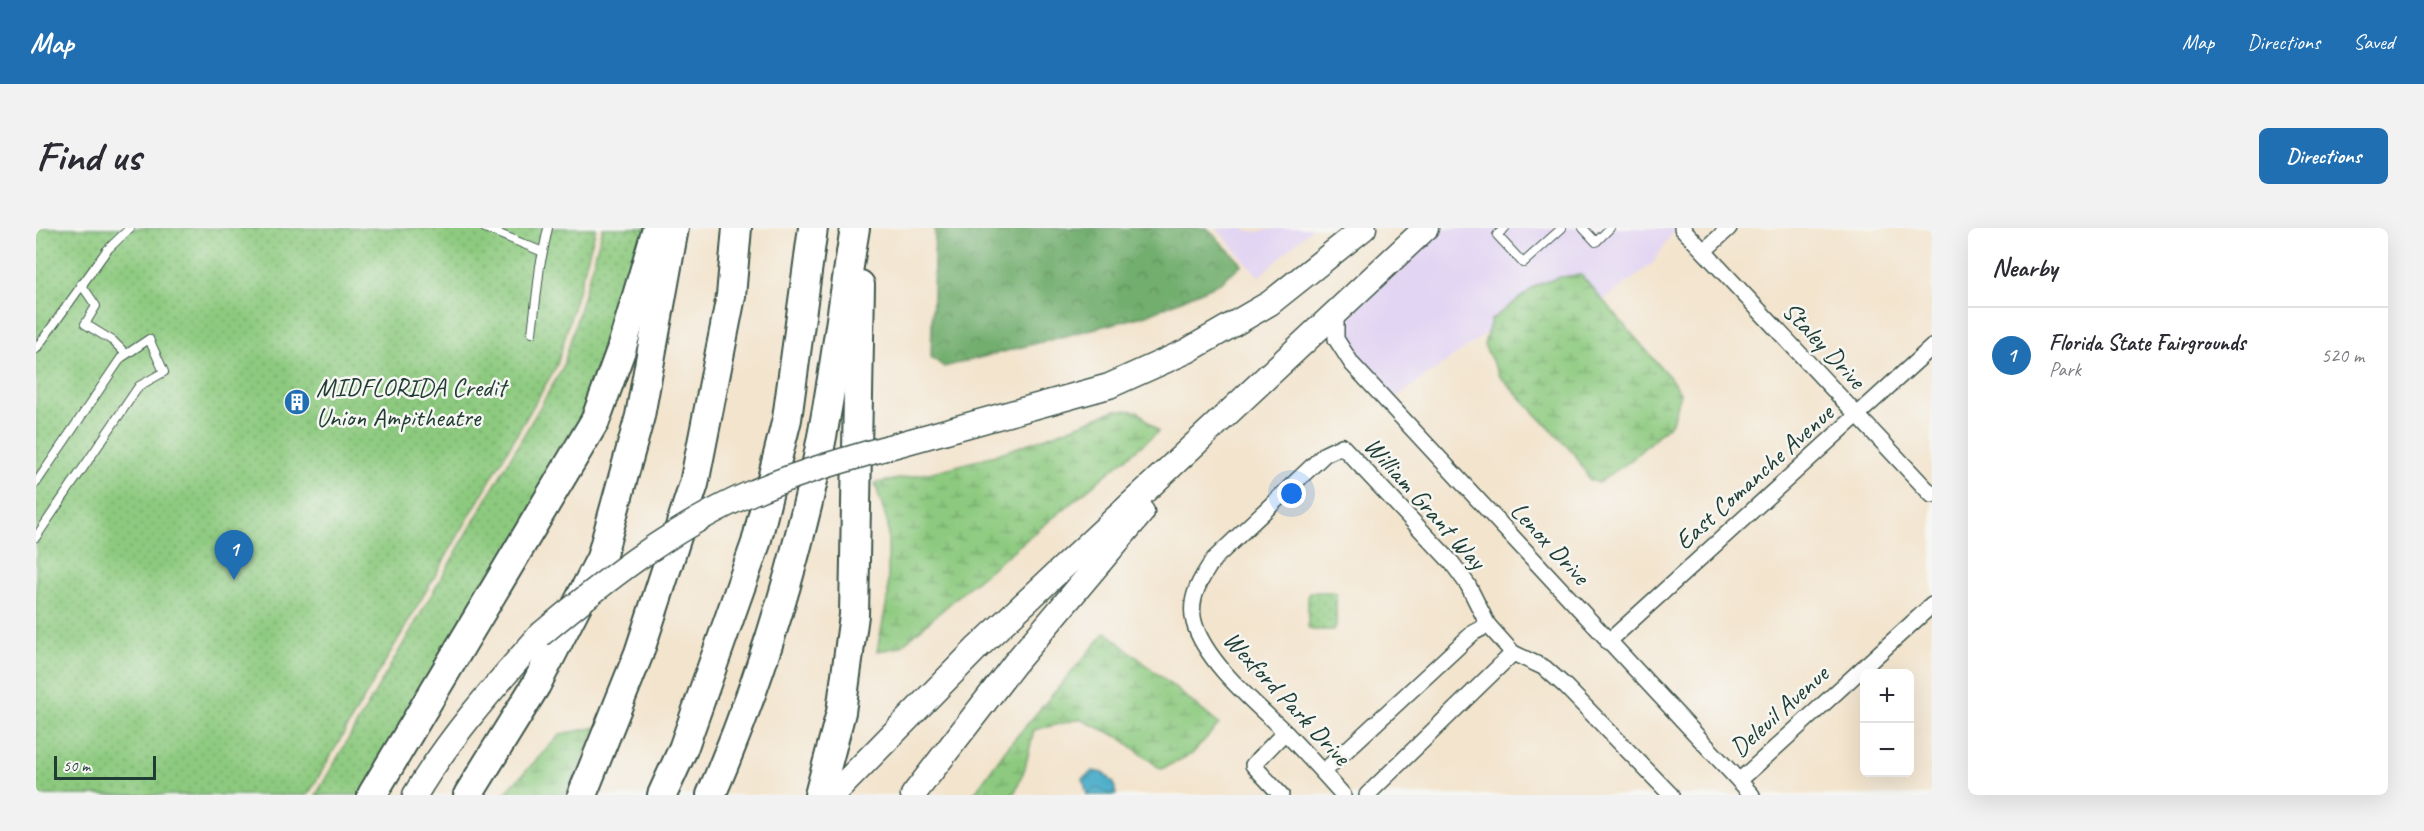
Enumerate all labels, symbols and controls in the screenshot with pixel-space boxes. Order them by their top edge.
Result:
text: Map [30,25,73,60]
text: Map [2182,29,2214,55]
text: Directions [2247,29,2320,55]
text: Saved [2353,29,2394,55]
button: Directions [2259,128,2388,184]
text: Find us [36,130,141,183]
text: Nearby [1992,251,2057,284]
street label: Staley Drive [1775,294,1875,397]
text: Florida State Fairgrounds [2049,329,2245,357]
text: 1 [2007,343,2016,368]
text: 520 m [2321,343,2364,368]
text: Park [2049,357,2081,382]
place label: MIDFLORIDA Credit Union Ampitheatre [316,371,509,434]
building icon: MIDFLORIDA Credit Union Ampitheatre [282,387,312,417]
street label: East Comanche Avenue [1668,395,1842,557]
street label: William Grant Way [1357,430,1495,578]
your location [1277,479,1306,508]
street label: Lenox Drive [1503,494,1599,593]
pin: 1 [214,530,254,580]
street label: Wexford Park Drive [1216,624,1359,773]
street label: Deleuil Avenue [1723,656,1837,764]
map controls [1860,669,1914,777]
button: + [1860,669,1914,723]
button: − [1860,723,1914,777]
scale bar [54,753,156,780]
text: 50 m [63,756,90,776]

